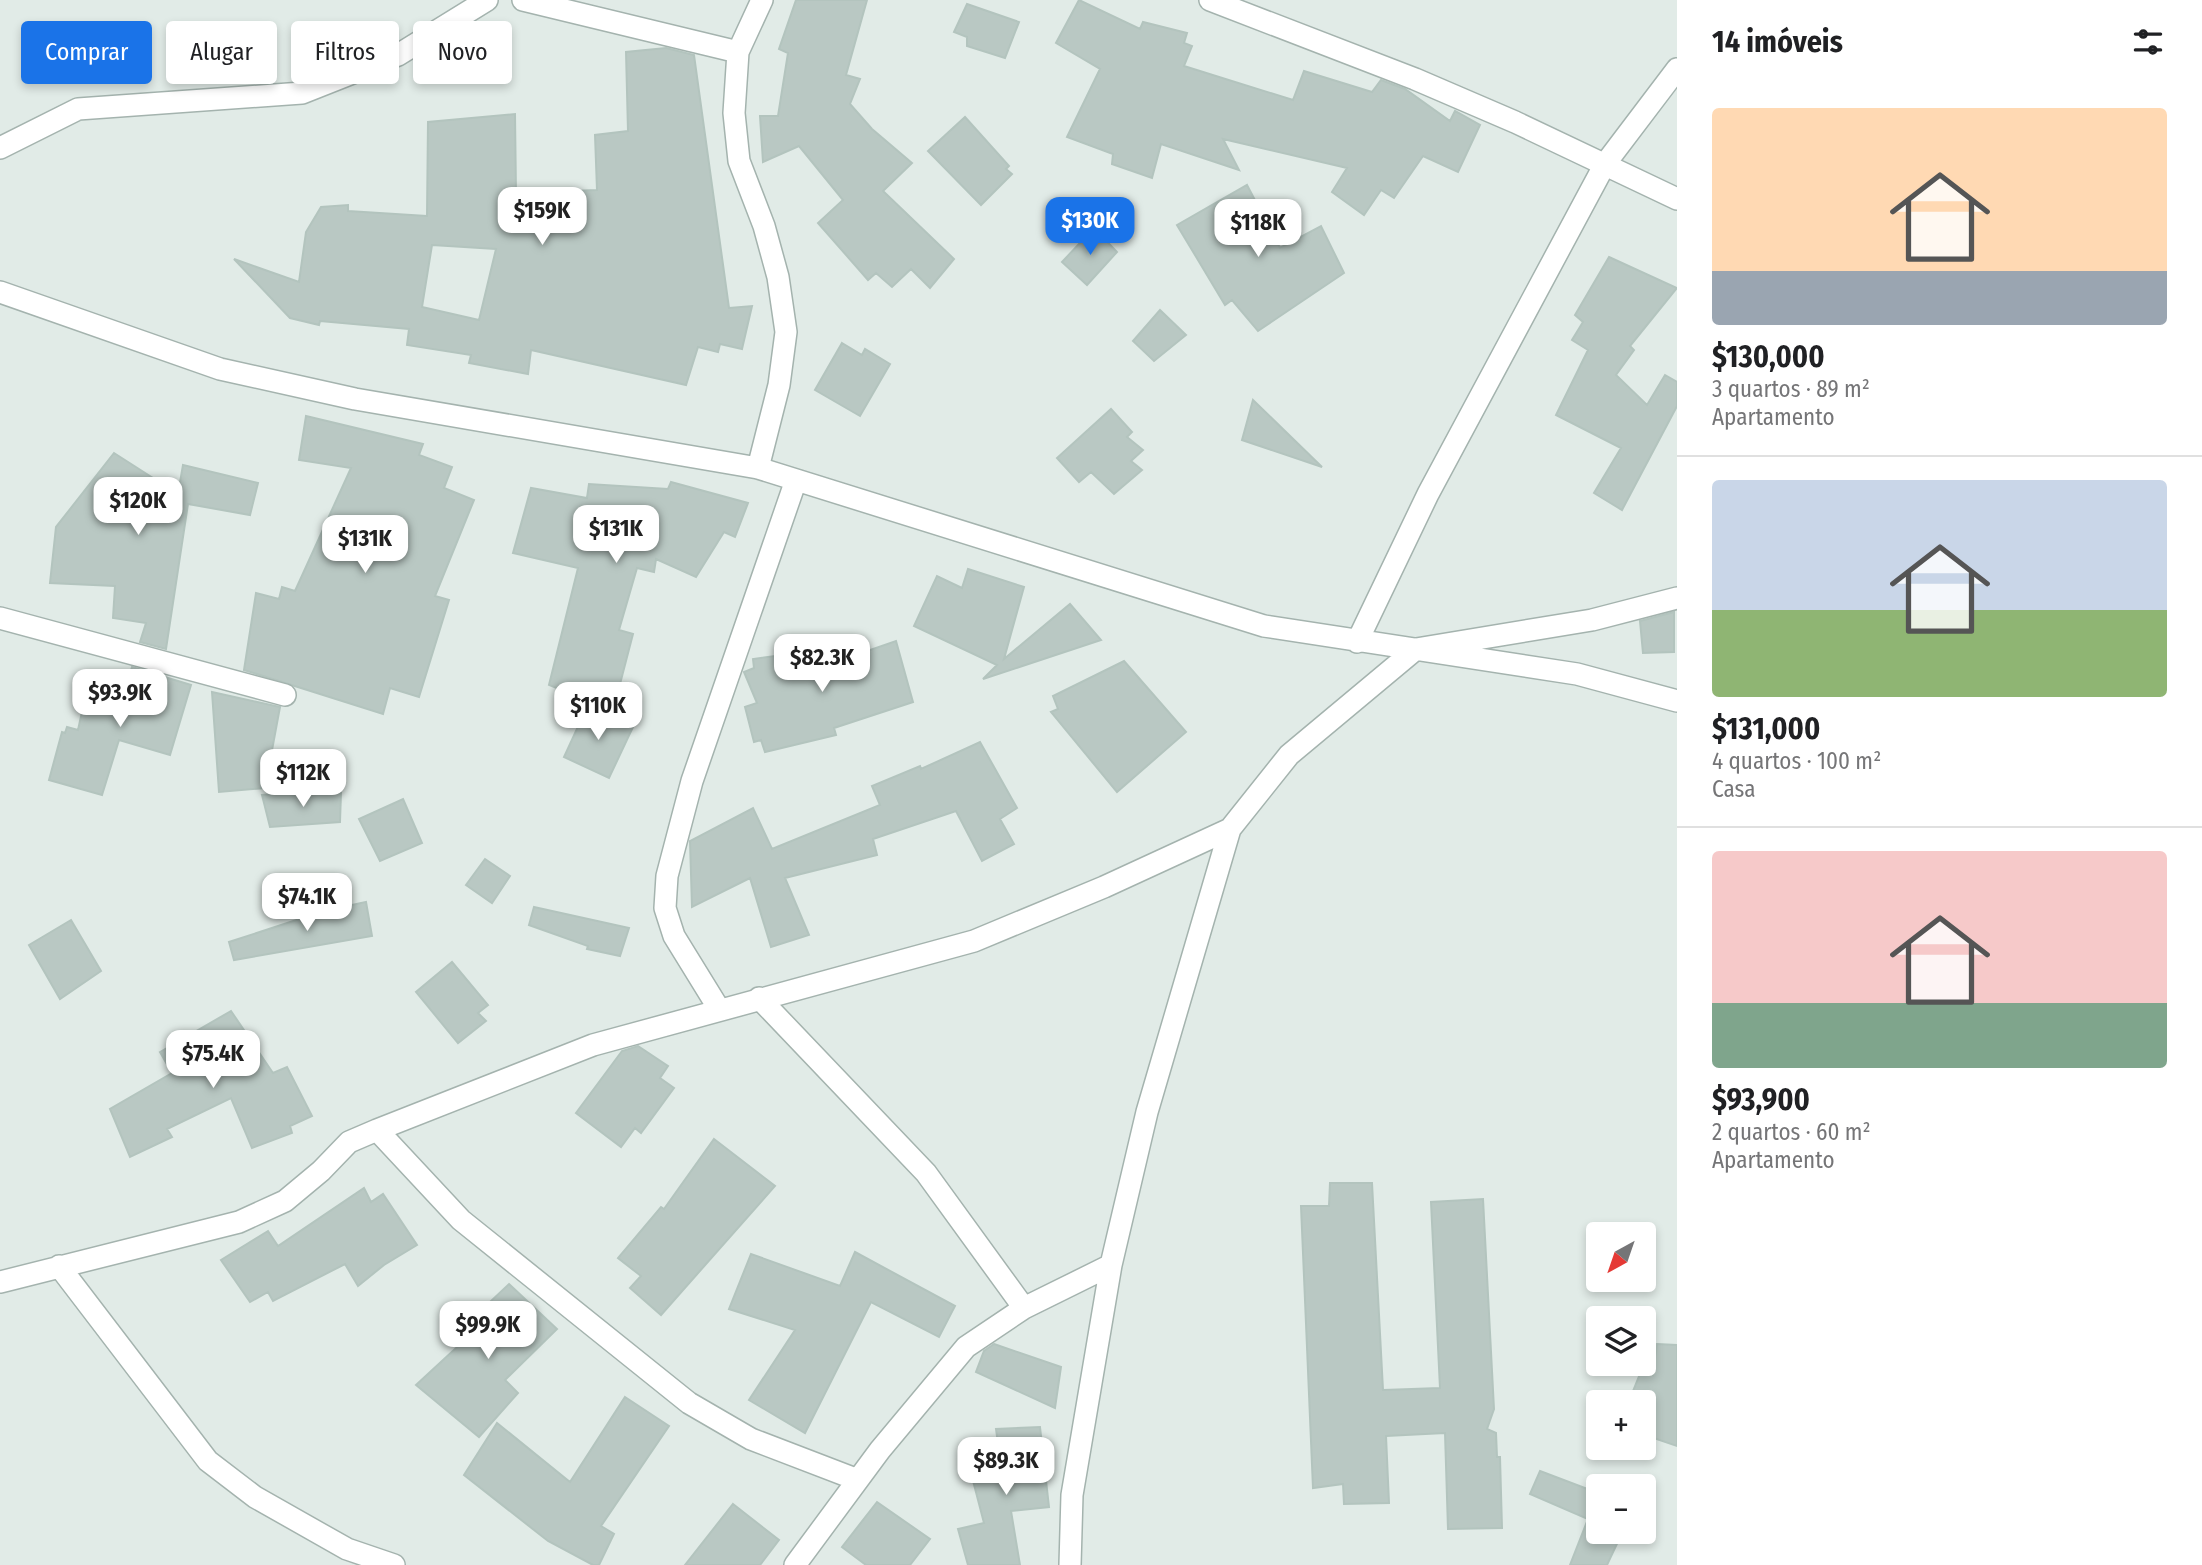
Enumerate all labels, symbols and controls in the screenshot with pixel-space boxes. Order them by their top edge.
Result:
chip: Comprar [21,21,152,84]
chip: Alugar [166,21,277,84]
chip: Filtros [291,21,399,84]
chip: Novo [413,21,512,84]
icon: filters [2129,23,2167,61]
text: 14 imóveis [1712,24,1843,60]
icon: home [1877,154,2003,280]
pin: $159K [493,188,591,247]
text: $159K [514,196,570,224]
pin: $130K [1041,198,1139,257]
pin: $118K [1209,200,1307,259]
text: $130K [1061,206,1119,234]
text: $118K [1230,208,1286,236]
text: $130,000 [1712,339,1825,375]
text: 3 quartos · 89 m² [1712,375,1870,403]
text: Apartamento [1712,403,1835,431]
pin: $120K [89,477,187,537]
text: $120K [110,486,166,514]
pin: $131K [567,505,665,565]
text: $131K [589,514,643,542]
pin: $131K [316,516,414,575]
text: $131K [338,524,392,552]
icon: home [1877,526,2003,652]
pin: $82.3K [765,634,879,694]
text: $82.3K [790,643,854,671]
pin: $93.9K [63,670,177,729]
text: $93.9K [88,678,152,706]
pin: $110K [549,682,647,742]
text: $110K [570,691,626,719]
text: $131,000 [1712,711,1820,747]
text: 4 quartos · 100 m² [1712,747,1881,775]
pin: $112K [254,750,352,809]
text: $112K [276,758,330,786]
text: Casa [1712,775,1756,803]
pin: $74.1K [250,874,364,933]
text: $74.1K [278,882,336,910]
icon: home [1877,897,2003,1023]
pin: $75.4K [156,1030,270,1090]
text: $75.4K [182,1039,244,1067]
text: $93,900 [1712,1082,1810,1118]
text: 2 quartos · 60 m² [1712,1118,1871,1146]
text: Apartamento [1712,1146,1835,1174]
north arrow [1586,1222,1656,1292]
map controls [1586,1222,1656,1544]
pin: $99.9K [431,1302,545,1361]
button: layers [1586,1306,1656,1376]
text: $99.9K [456,1310,520,1338]
button: + [1586,1390,1656,1460]
pin: $89.3K [949,1438,1063,1497]
text: $89.3K [973,1446,1039,1474]
button: − [1586,1474,1656,1544]

